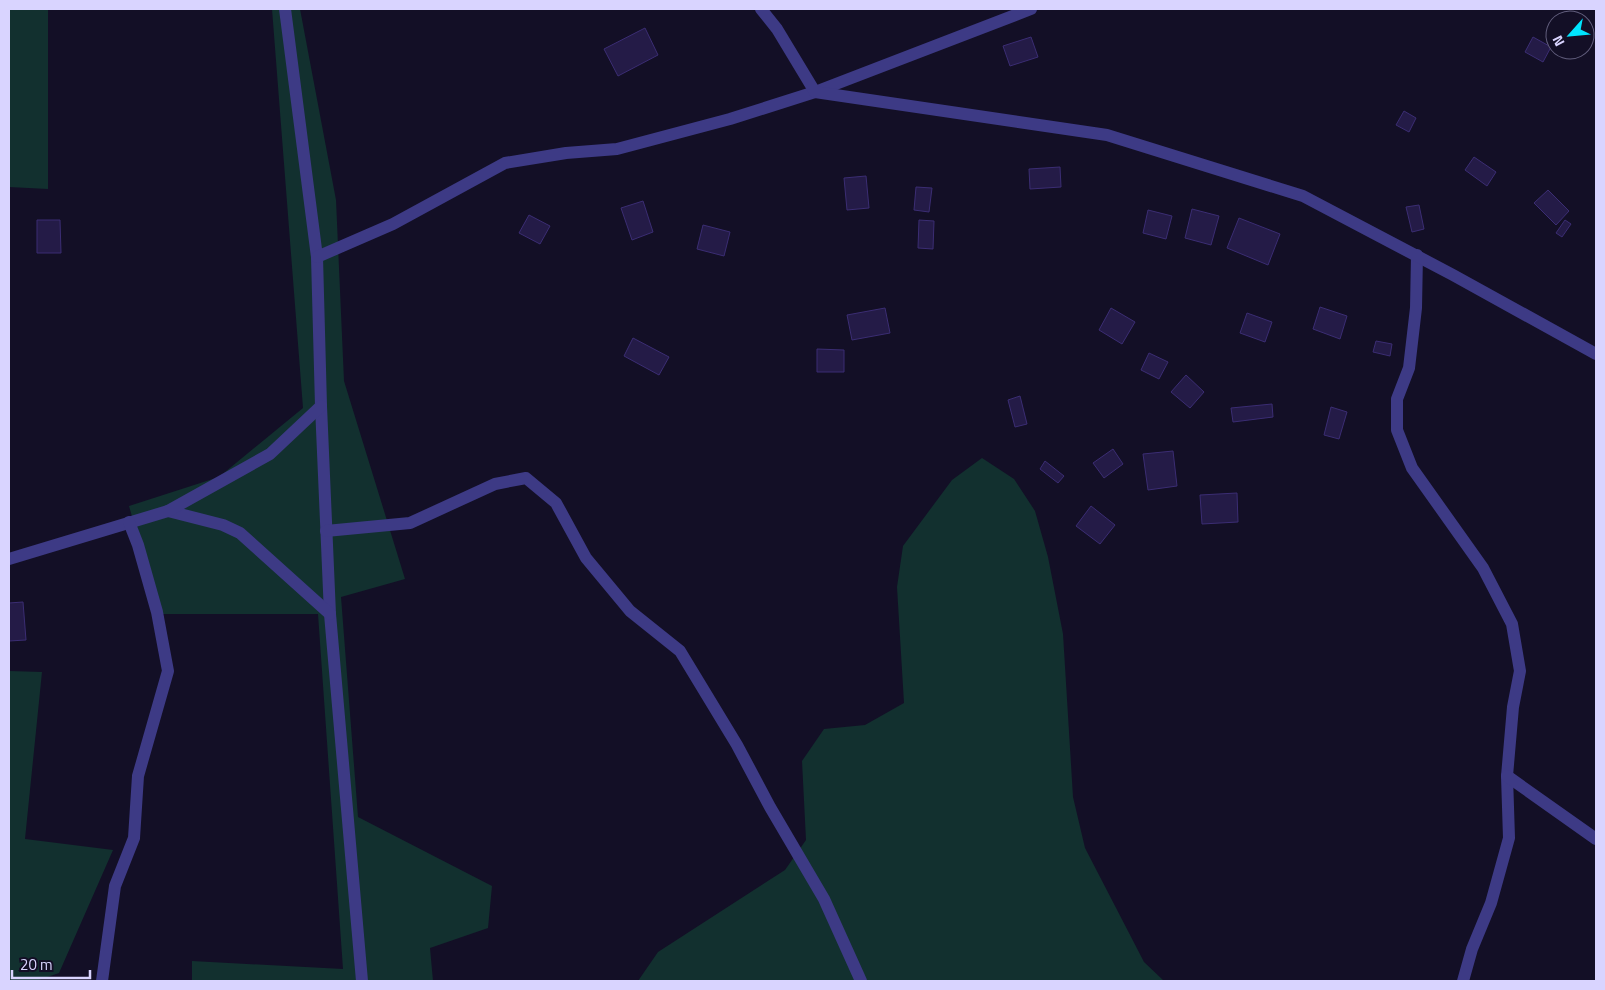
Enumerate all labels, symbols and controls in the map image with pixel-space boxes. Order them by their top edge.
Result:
north arrow [1545,10,1595,60]
text: N [1546,32,1570,50]
scale bar [12,948,90,980]
text: 20 m [20,953,53,976]

